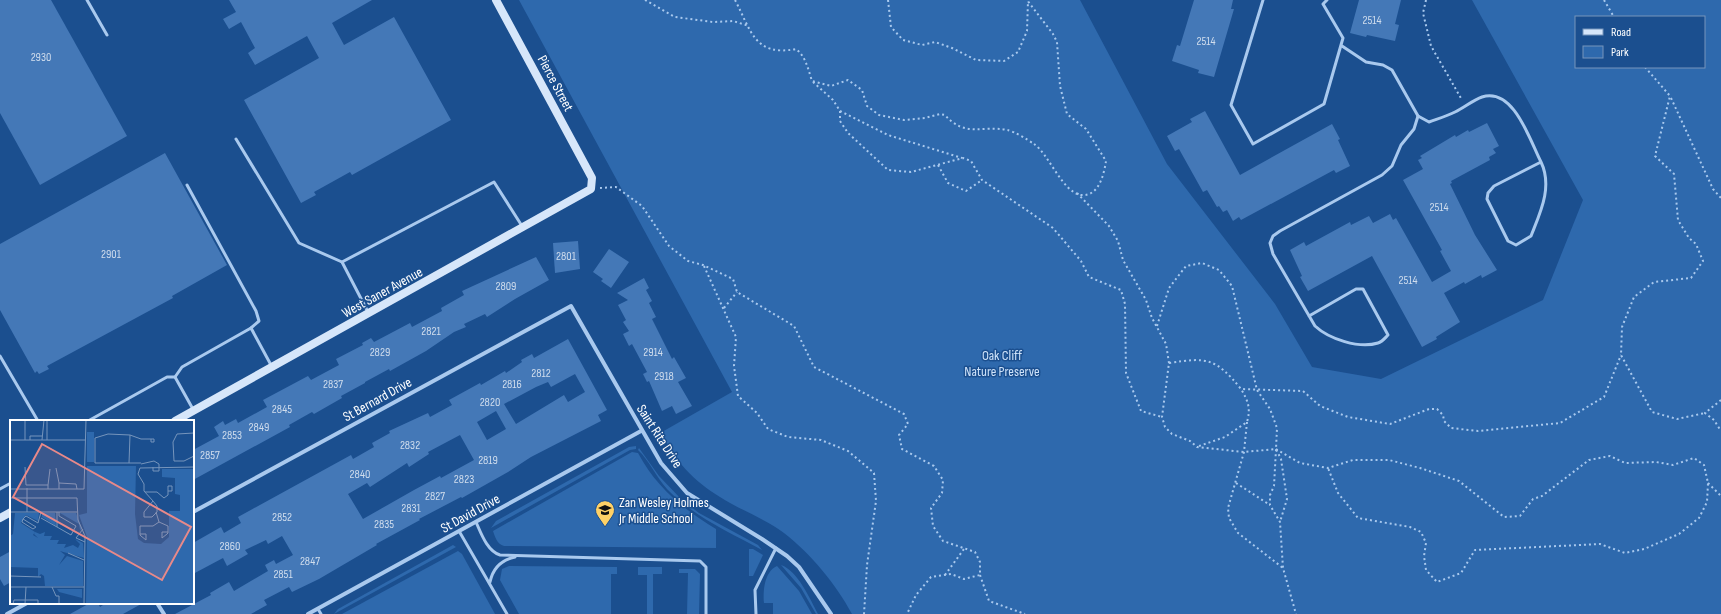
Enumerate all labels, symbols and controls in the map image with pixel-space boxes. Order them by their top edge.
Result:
house number: 2514 [1363,13,1381,28]
legend [1575,16,1705,68]
text: Road [1611,25,1631,40]
house number: 2514 [1197,34,1215,49]
text: Park [1611,45,1629,60]
house number: 2930 [31,50,51,65]
street label: Pierce Street [534,52,577,114]
house number: 2514 [1430,200,1448,215]
house number: 2901 [101,247,122,262]
house number: 2801 [556,249,577,264]
street label: West Saner Avenue [339,263,426,322]
house number: 2514 [1399,273,1417,288]
house number: 2809 [496,279,516,294]
house number: 2821 [421,324,442,339]
house number: 2829 [370,345,390,360]
house number: 2914 [643,345,663,360]
park label: Oak Cliff Nature Preserve [964,347,1040,380]
house number: 2812 [531,366,551,381]
house number: 2918 [654,369,674,384]
street label: St Bernard Drive [340,374,415,425]
house number: 2837 [323,377,343,392]
house number: 2816 [502,377,522,392]
house number: 2820 [480,395,500,410]
street label: Saint Rita Drive [633,401,686,471]
house number: 2845 [272,402,292,417]
inset map [10,420,194,604]
house number: 2849 [249,420,269,435]
house number: 2853 [222,428,242,443]
house number: 2832 [400,438,420,453]
house number: 2857 [200,448,220,463]
house number: 2819 [478,453,498,468]
house number: 2840 [350,467,370,482]
house number: 2823 [454,472,474,487]
house number: 2827 [425,489,445,504]
street label: St David Drive [438,490,503,537]
place label: Zan Wesley Holmes Jr Middle School [618,494,709,527]
school or university icon: Zan Wesley Holmes Jr Middle School [594,499,616,527]
house number: 2831 [401,501,422,516]
house number: 2852 [272,510,292,525]
house number: 2835 [374,517,394,532]
house number: 2860 [220,539,240,554]
house number: 2847 [300,554,320,569]
house number: 2851 [273,567,293,582]

